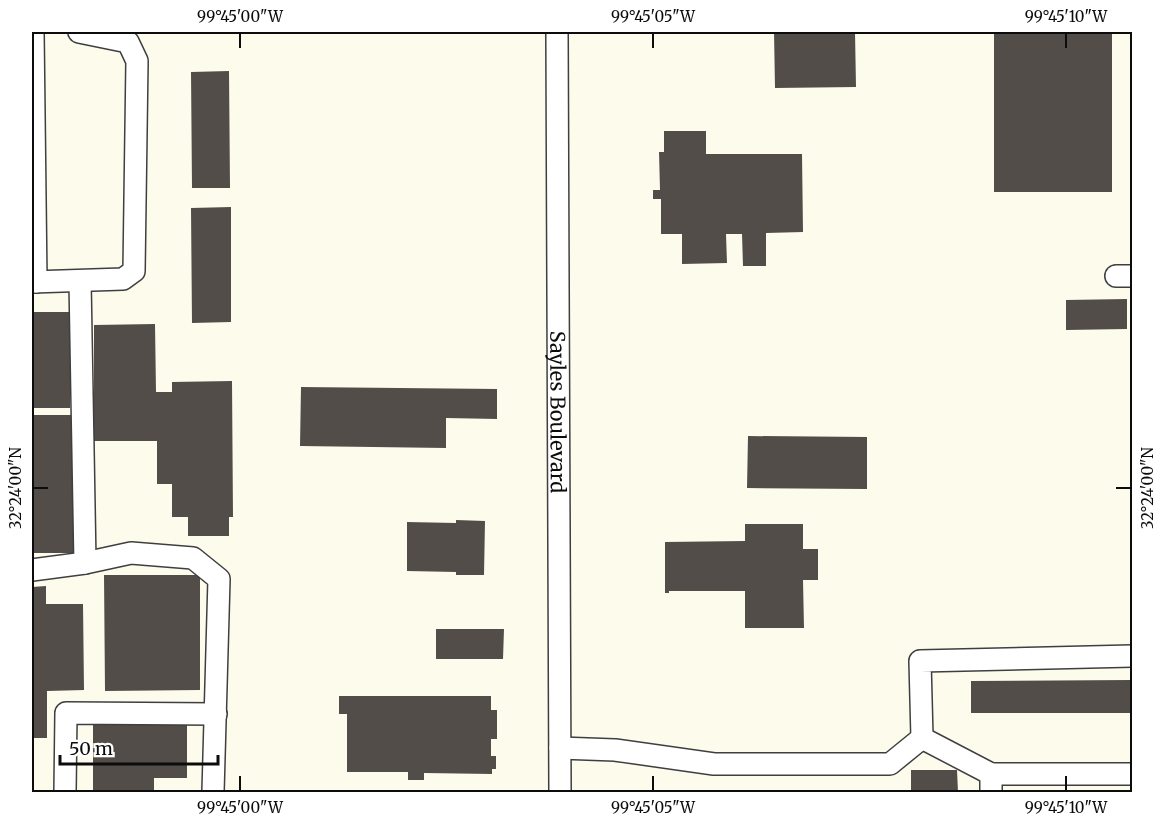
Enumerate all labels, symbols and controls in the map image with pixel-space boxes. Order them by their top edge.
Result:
text: 99°45'00"W [197,7,284,26]
text: 99°45'05"W [611,7,696,26]
text: 99°45'10"W [1025,7,1108,26]
street label: Sayles Boulevard [546,331,571,493]
text: 32°24'00"N [6,447,25,529]
text: 32°24'00"N [1138,447,1157,529]
scale bar [60,728,218,766]
text: 50 m [69,737,113,760]
text: 99°45'00"W [197,798,284,817]
text: 99°45'05"W [611,798,696,817]
text: 99°45'10"W [1025,798,1108,817]

